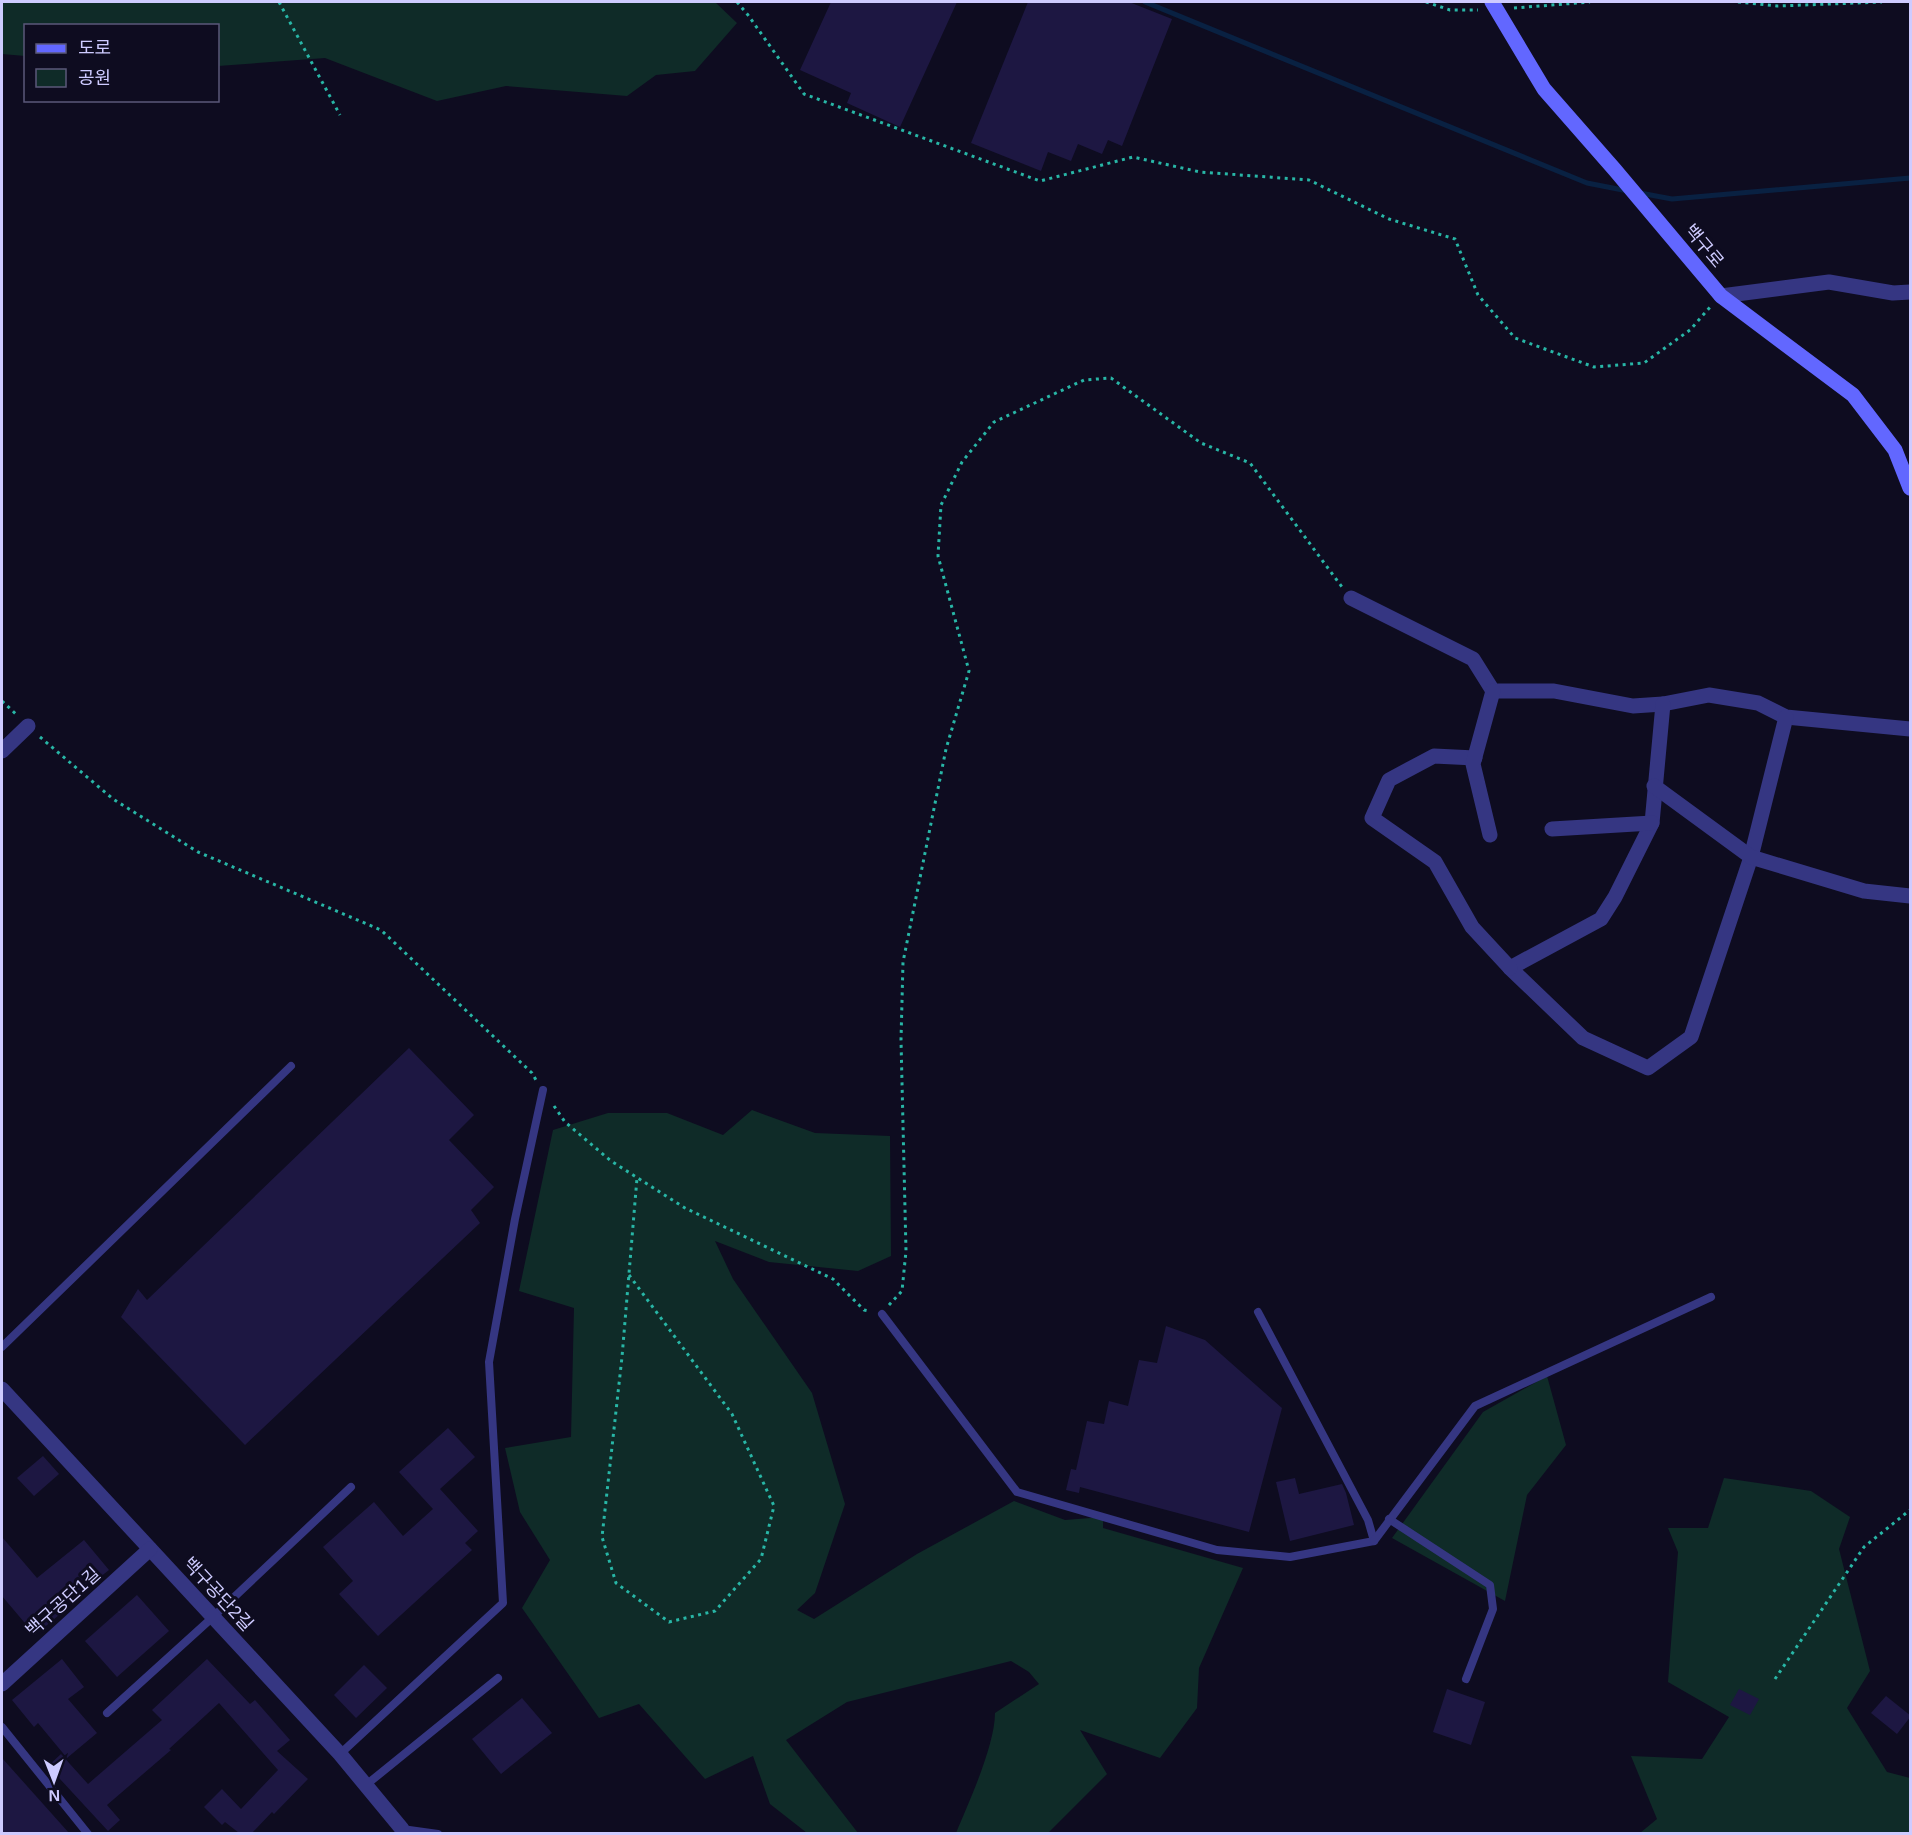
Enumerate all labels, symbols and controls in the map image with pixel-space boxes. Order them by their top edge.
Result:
legend [24,24,219,102]
text: 도로 [78,38,111,58]
text: 공원 [78,68,111,88]
street label: 백구로 [1680,221,1728,271]
street label: 백구공단2길 [179,1553,257,1635]
street label: 백구공단1길 [22,1564,104,1640]
north arrow [24,1751,84,1811]
text: N [48,1787,60,1804]

